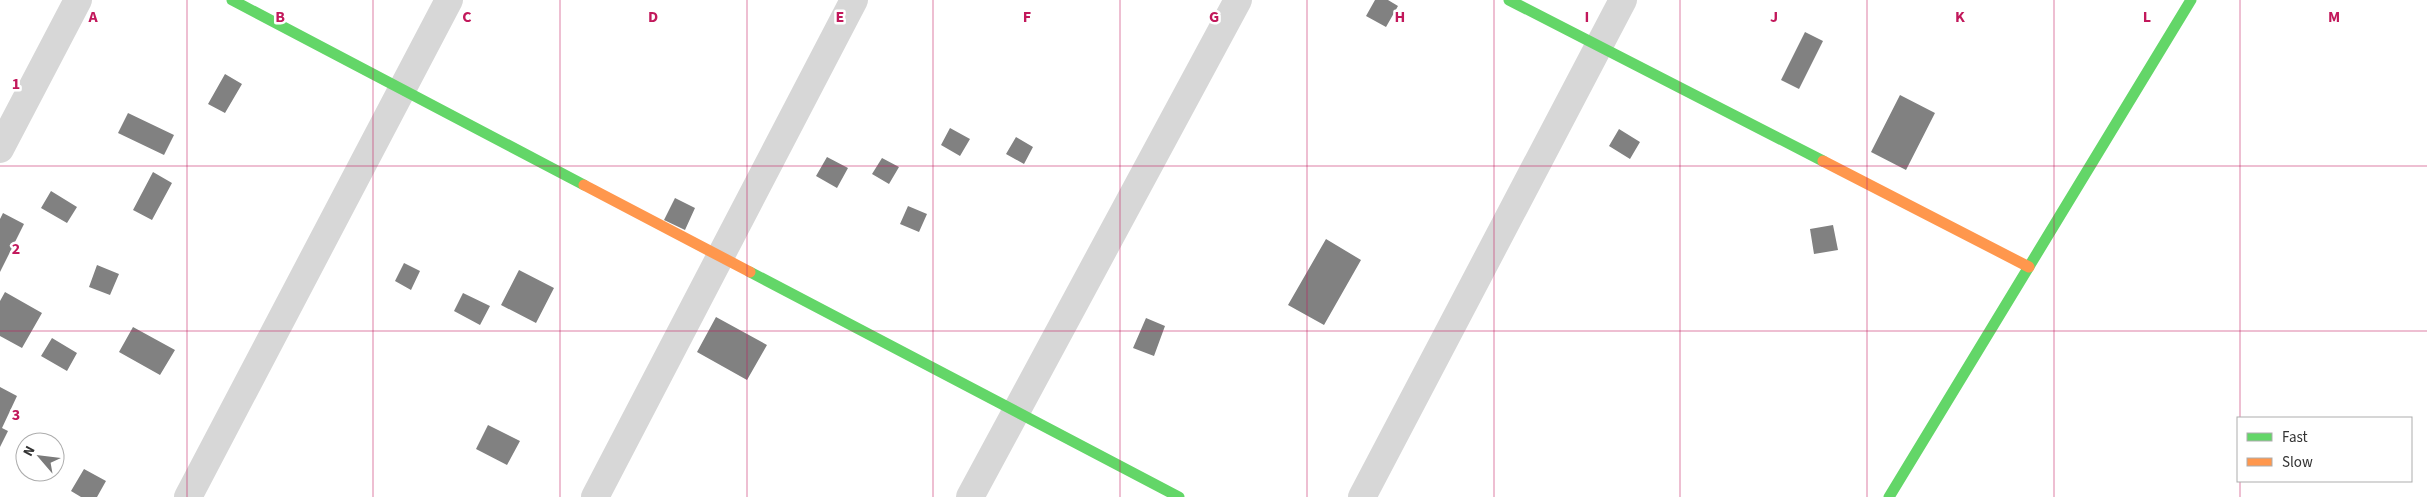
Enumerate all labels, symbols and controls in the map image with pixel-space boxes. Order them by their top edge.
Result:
text: A [87,6,98,28]
text: B [275,6,285,28]
text: C [462,6,472,28]
text: D [648,6,658,28]
text: E [836,6,844,28]
text: F [1023,6,1031,28]
text: G [1209,6,1219,28]
text: H [1395,6,1405,28]
text: I [1585,6,1589,28]
text: J [1770,6,1778,28]
text: K [1955,6,1965,28]
text: L [2143,6,2151,28]
text: M [2328,6,2340,28]
text: 1 [12,73,20,95]
text: 2 [12,238,20,260]
text: 3 [12,404,20,426]
legend [2237,417,2412,482]
text: Fast [2282,427,2308,448]
north arrow [15,432,65,482]
text: N [18,443,40,460]
text: Slow [2282,452,2313,473]

